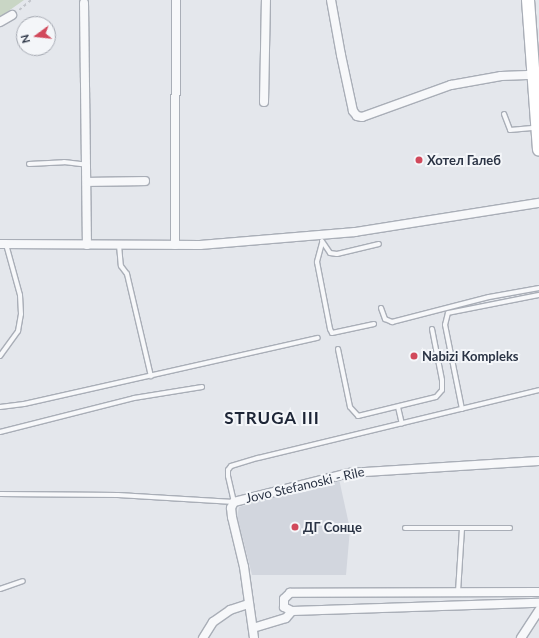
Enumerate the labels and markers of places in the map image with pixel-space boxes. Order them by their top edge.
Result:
place label: Хотел Галеб [427,152,501,168]
marker: Хотел Галеб [414,155,424,165]
place label: Nabizi Kompleks [422,348,519,364]
marker: Nabizi Kompleks [409,351,419,361]
place label: ДГ Сонце [303,519,362,535]
marker: ДГ Сонце [290,522,300,532]

